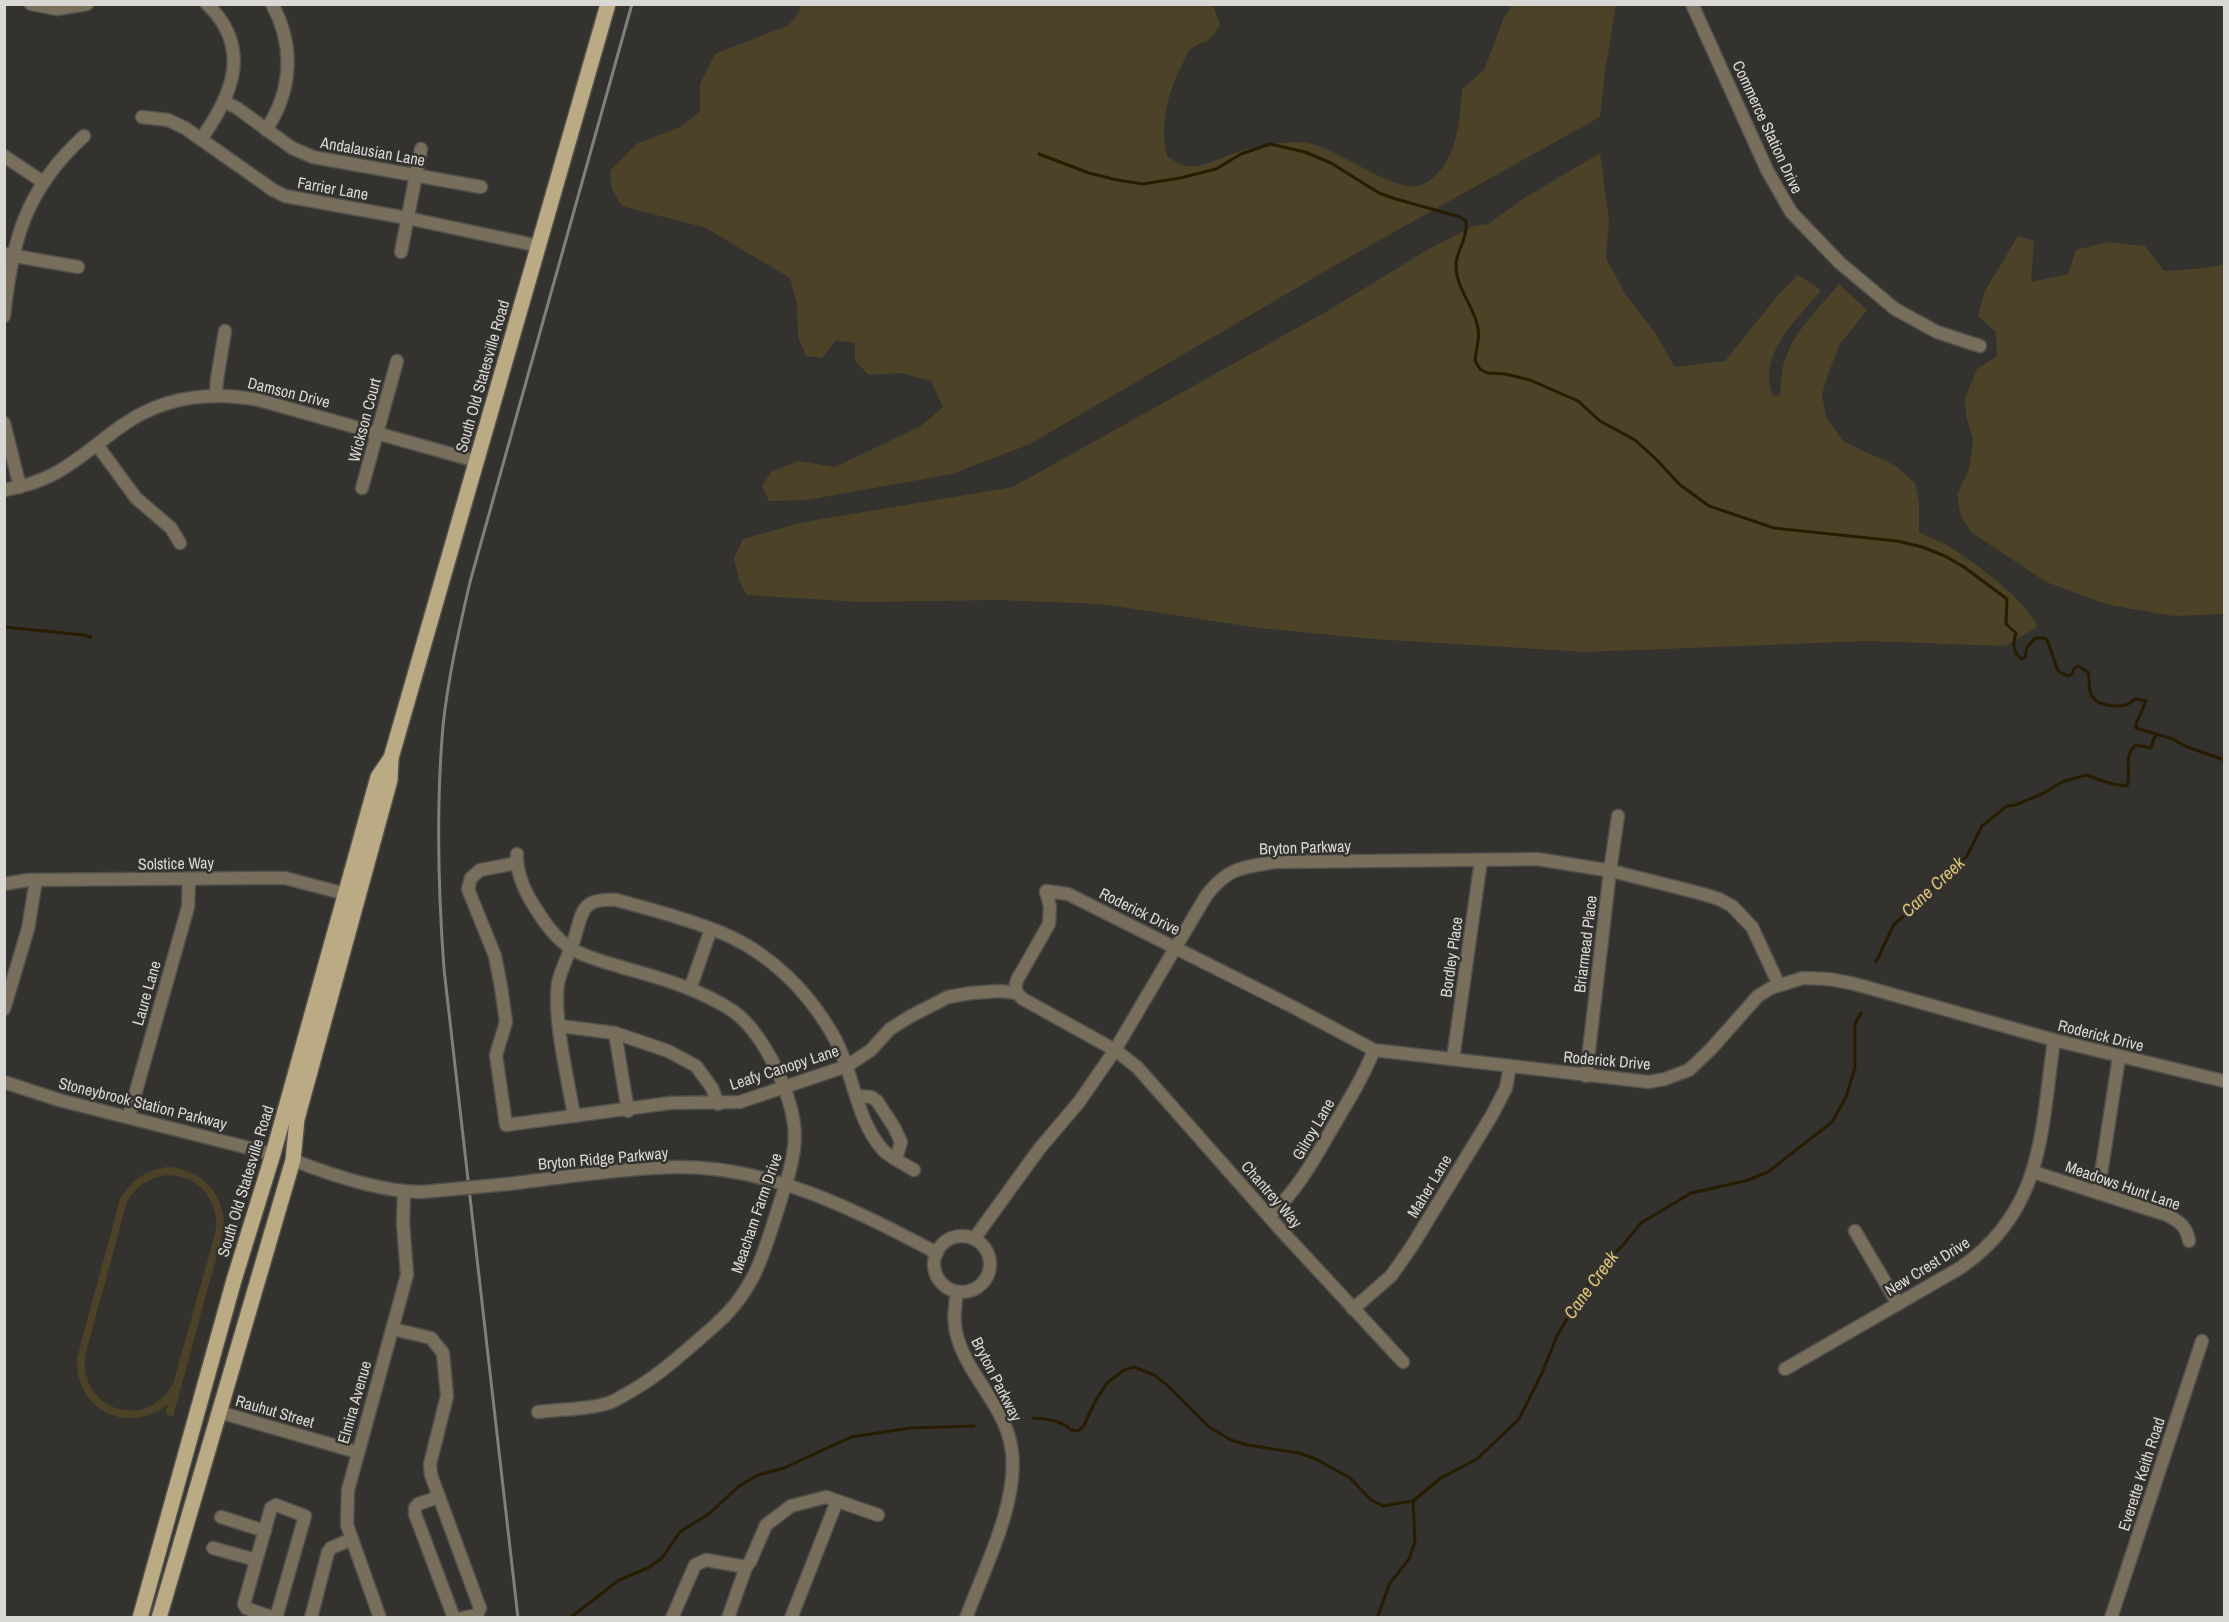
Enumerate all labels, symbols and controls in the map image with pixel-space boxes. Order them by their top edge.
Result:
street label: Commerce Station Drive [1728,57,1808,197]
street label: Andalausian Lane [318,131,427,171]
street label: Farrier Lane [296,171,370,205]
street label: South Old Statesville Road [450,297,514,455]
street label: Damson Drive [246,371,332,413]
street label: Wickson Court [342,375,386,464]
street label: Bryton Parkway [1259,834,1352,860]
water label: Cane Creek [1895,850,1970,923]
street label: Solstice Way [138,851,215,875]
street label: Roderick Drive [1096,882,1184,940]
street label: Briarmead Place [1568,894,1602,994]
street label: Bordley Place [1434,915,1468,999]
street label: Laure Lane [126,958,166,1028]
street label: Roderick Drive [2056,1014,2146,1056]
street label: Leafy Canopy Lane [726,1039,842,1095]
street label: Roderick Drive [1562,1045,1652,1075]
street label: Stoneybrook Station Parkway [56,1071,230,1135]
street label: Gilroy Lane [1287,1094,1339,1164]
street label: South Old Statesville Road [211,1102,279,1260]
street label: Bryton Ridge Parkway [537,1141,669,1175]
street label: Meacham Farm Drive [725,1150,787,1276]
street label: Maher Lane [1402,1150,1456,1222]
street label: Meadows Hunt Lane [2063,1155,2183,1215]
street label: Chantrey Way [1237,1156,1308,1233]
street label: New Crest Drive [1880,1231,1974,1301]
water label: Cane Creek [1557,1245,1624,1324]
street label: Bryton Parkway [966,1333,1028,1425]
street label: Elmira Avenue [332,1358,376,1446]
street label: Rauhut Street [233,1389,317,1433]
street label: Everette Keith Road [2112,1414,2170,1534]

